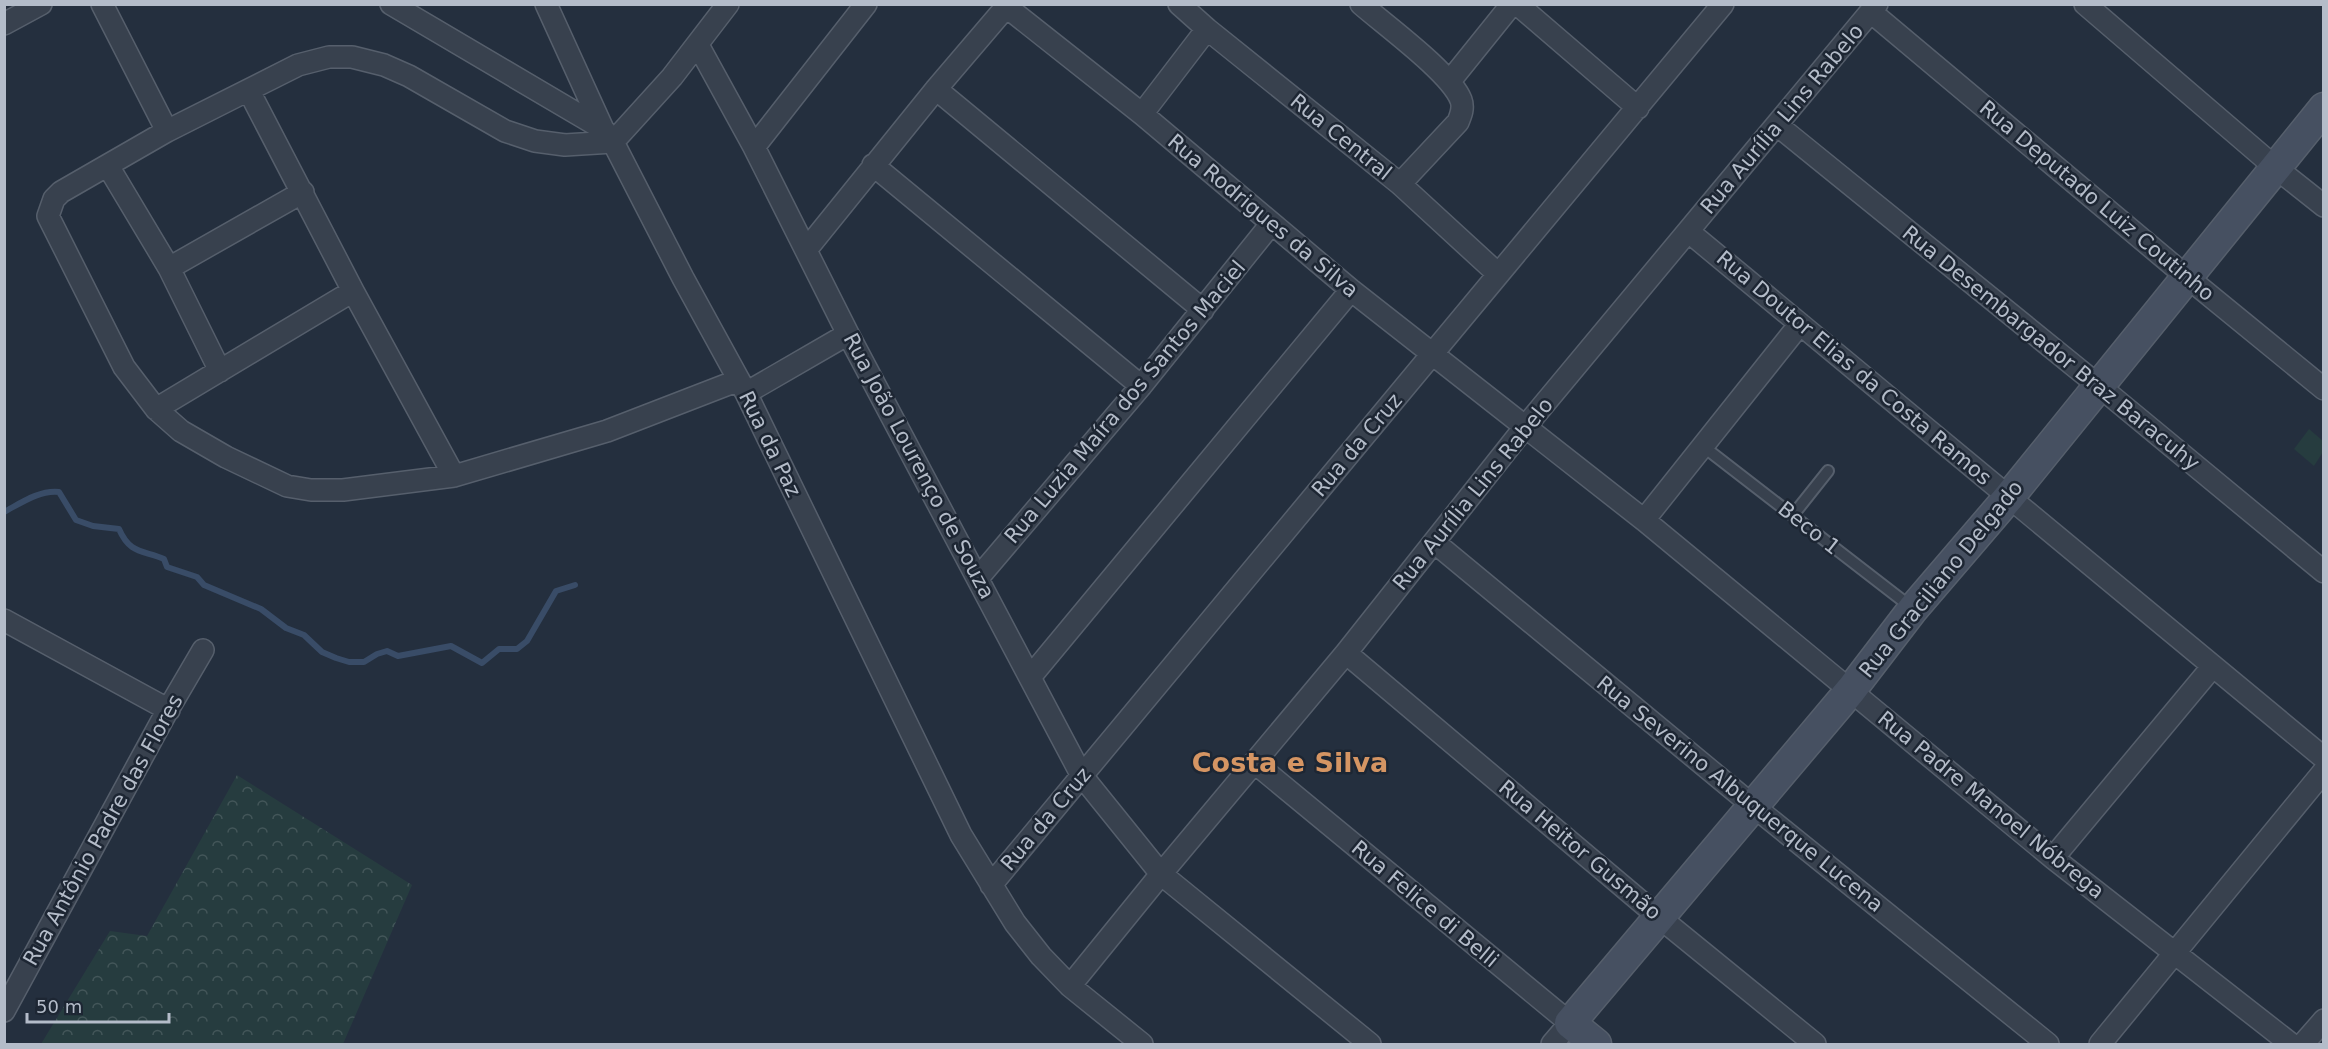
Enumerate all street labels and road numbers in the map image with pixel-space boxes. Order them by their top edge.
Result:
street label: Rua Aurília Lins Rabelo [1696,19,1868,219]
street label: Rua Central [1286,89,1396,185]
street label: Rua Deputado Luiz Coutinho [1975,96,2219,306]
street label: Rua Rodrigues da Silva [1163,129,1363,303]
street label: Rua Desembargador Braz Baracuhy [1898,221,2204,475]
street label: Rua Doutor Elias da Costa Ramos [1712,246,1996,490]
street label: Rua Luzia Maíra dos Santos Maciel [1000,256,1250,548]
street label: Rua João Lourenço de Souza [839,329,999,603]
street label: Rua da Paz [734,387,806,501]
street label: Rua da Cruz [1307,389,1407,501]
street label: Rua Aurília Lins Rabelo [1388,393,1558,595]
street label: Rua Graciliano Delgado [1854,476,2028,682]
street label: Beco 1 [1773,496,1845,560]
street label: Rua Severino Albuquerque Lucena [1592,671,1888,917]
street label: Rua Antônio Padre das Flores [18,690,188,970]
street label: Rua Padre Manoel Nóbrega [1873,706,2109,904]
street label: Rua da Cruz [996,763,1096,875]
street label: Rua Heitor Gusmão [1494,775,1666,925]
street label: Rua Felice di Belli [1347,836,1503,972]

